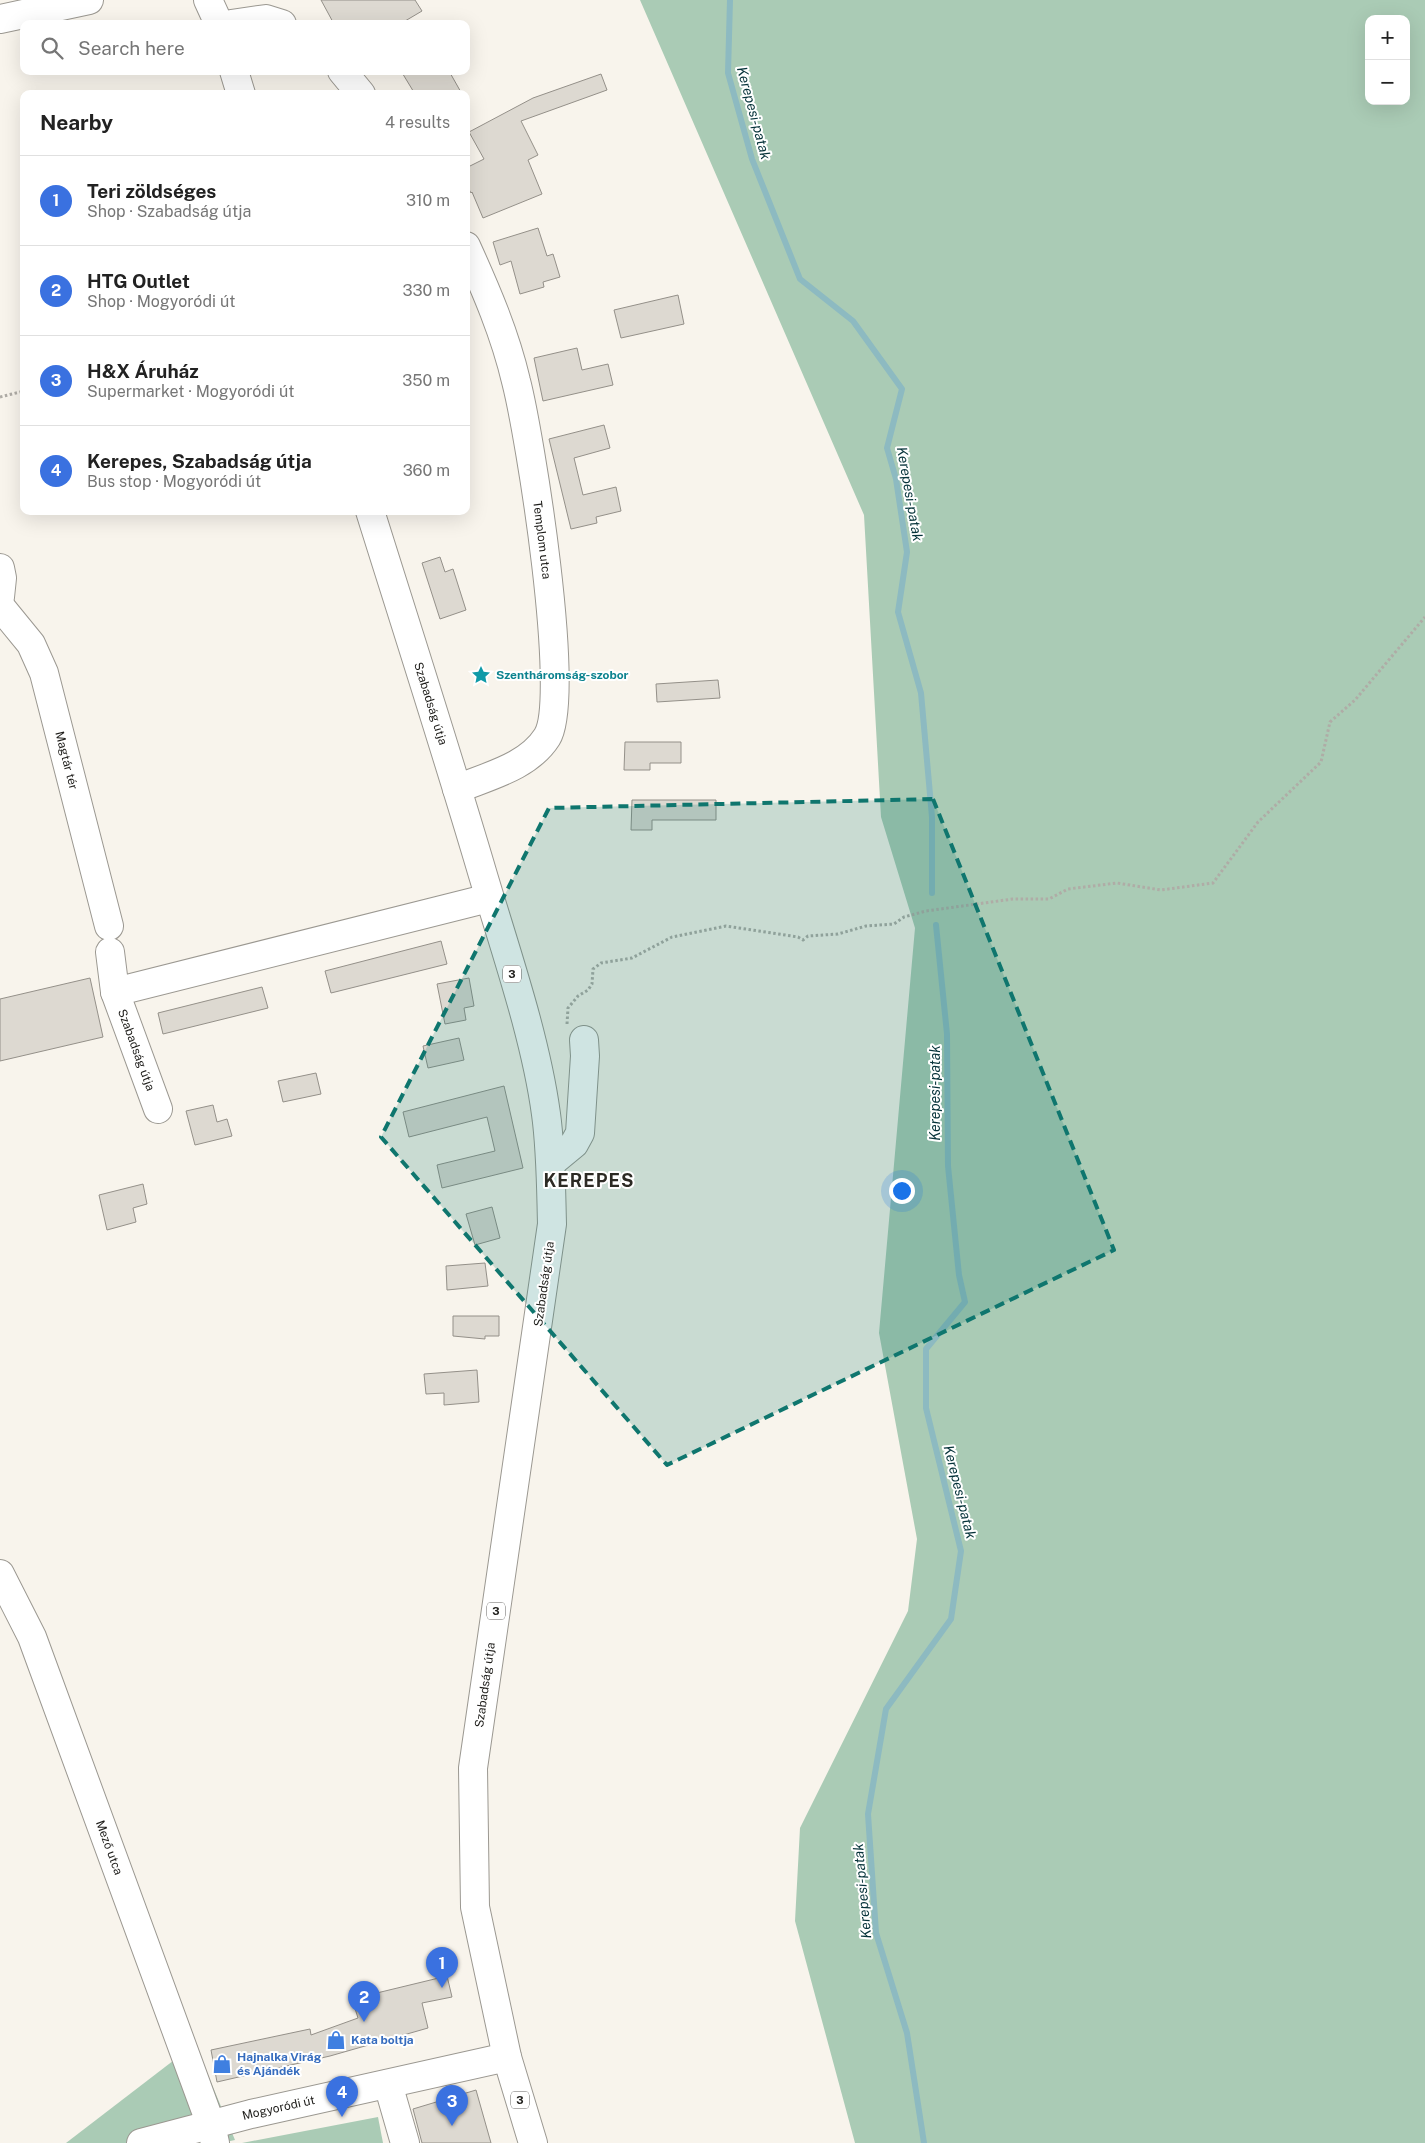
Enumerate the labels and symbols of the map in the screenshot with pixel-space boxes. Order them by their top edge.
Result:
water label: Kerepesi-patak [734,65,774,162]
water label: Kerepesi-patak [894,446,926,543]
street label: Templom utca [530,500,554,580]
street label: Szabadság útja [411,661,450,747]
place icon: Szentháromság-szobor [470,664,492,686]
place label: Szentháromság-szobor [496,668,629,682]
street label: Magtár tér [52,730,81,791]
road number: 3 [503,966,521,982]
street label: Szabadság útja [115,1007,158,1093]
water label: Kerepesi-patak [927,1045,943,1141]
district label: KEREPES [543,1170,635,1191]
your location [889,1178,915,1204]
street label: Szabadság útja [531,1240,557,1328]
water label: Kerepesi-patak [941,1444,979,1541]
road number: 3 [487,1602,505,1620]
street label: Szabadság útja [472,1641,498,1729]
street label: Mező utca [93,1818,126,1877]
water label: Kerepesi-patak [850,1842,874,1939]
pin: 1 [426,1947,458,1988]
pin: 2 [348,1981,380,2022]
shop icon: Kata boltja [325,2029,347,2051]
place label: Kata boltja [351,2033,414,2047]
place label: Hajnalka Virág és Ajándék [237,2050,322,2078]
shop icon: Hajnalka Virág és Ajándék [211,2053,233,2075]
pin: 4 [326,2076,358,2117]
pin: 3 [436,2085,468,2126]
road number: 3 [511,2092,529,2108]
street label: Mogyoródi út [241,2093,317,2123]

